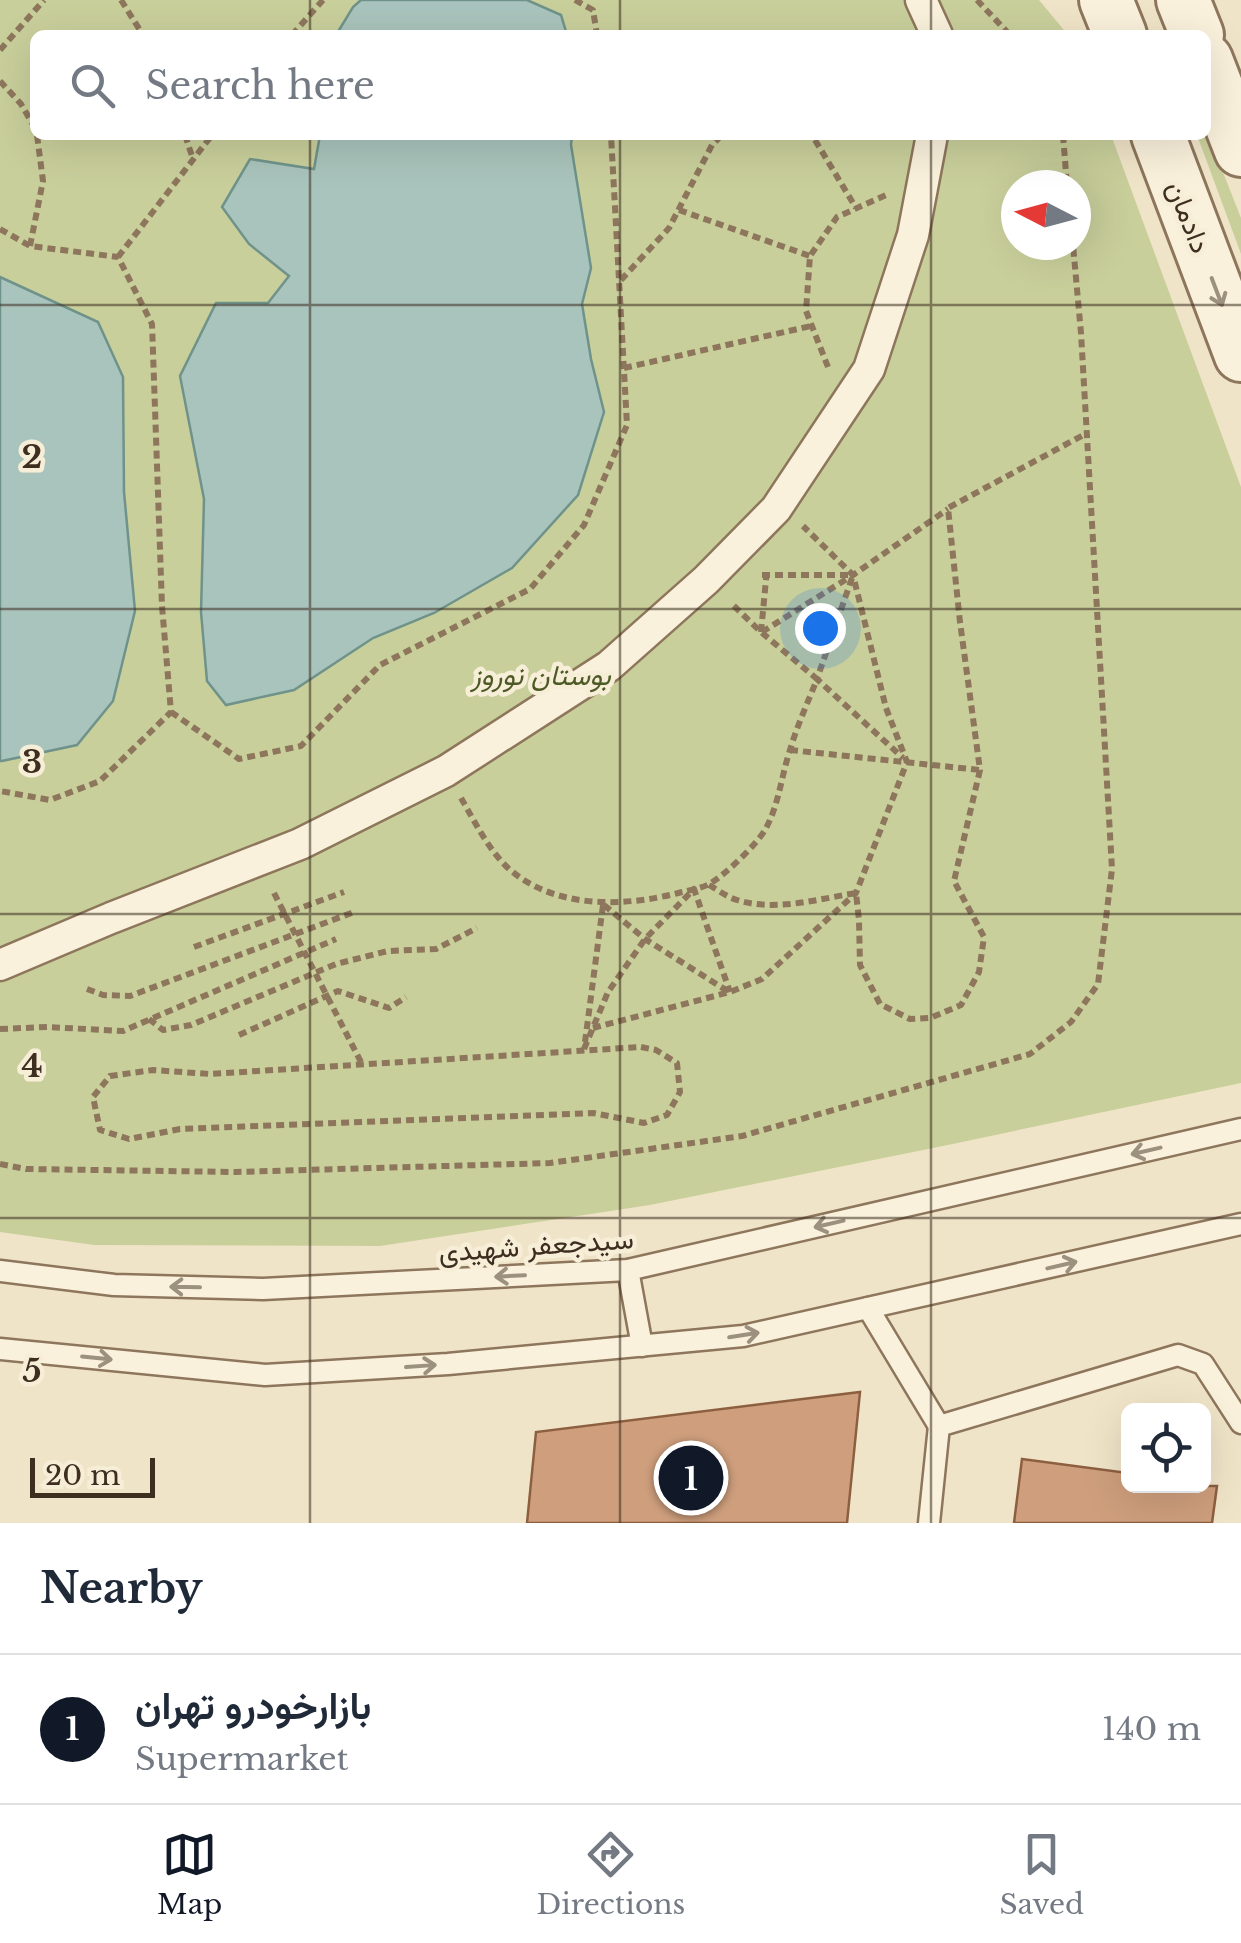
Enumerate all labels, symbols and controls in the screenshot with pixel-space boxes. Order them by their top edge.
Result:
search box [30,30,1211,140]
icon: search [65,58,120,113]
text: Search here [145,62,375,109]
north arrow [1001,170,1091,260]
street label: دادمان [1159,176,1218,258]
one-way arrow [1209,275,1227,306]
text: 2 [22,437,42,477]
your location [795,603,846,654]
park label: بوستان نوروز [469,658,611,693]
text: 3 [22,742,42,782]
text: 4 [21,1046,43,1086]
one-way arrow [1131,1143,1163,1161]
one-way arrow [814,1216,846,1234]
street label: سیدجعفر شهیدی [437,1221,635,1270]
one-way arrow [1045,1255,1077,1273]
one-way arrow [494,1267,526,1286]
one-way arrow [169,1277,201,1296]
one-way arrow [728,1325,760,1344]
one-way arrow [80,1349,113,1368]
text: 5 [22,1351,42,1391]
one-way arrow [404,1356,436,1375]
map controls [1121,1403,1211,1493]
button: locate [1121,1403,1211,1493]
pin: 1 [658,1440,724,1516]
scale bar [30,1453,155,1498]
text: 20 m [45,1458,120,1493]
text: Nearby [40,1562,203,1614]
text: بازارخودرو تهران [135,1682,371,1729]
text: 1 [66,1709,79,1749]
text: 140 m [1102,1709,1201,1749]
text: Supermarket [135,1739,349,1779]
tab: Map [157,1827,222,1922]
tab: Directions [536,1827,685,1922]
tab: Saved [999,1827,1084,1922]

